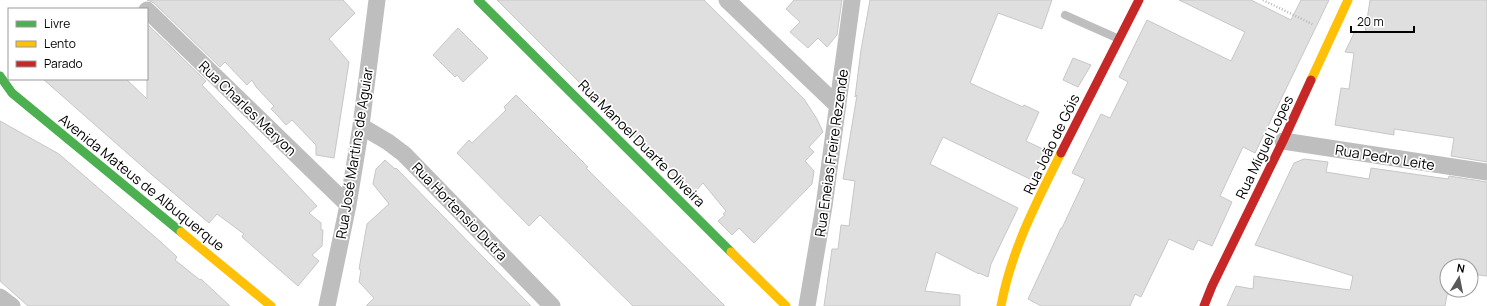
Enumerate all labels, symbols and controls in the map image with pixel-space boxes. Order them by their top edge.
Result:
legend [8,8,148,80]
scale bar [1351,8,1414,34]
text: 20 m [1357,13,1384,30]
text: Livre [44,15,70,32]
text: Lento [44,35,76,52]
text: Parado [44,55,83,72]
street label: Rua Charles Meryon [195,56,301,160]
street label: Rua José Martins de Aguiar [331,66,377,240]
street label: Rua Eneias Freire Rezende [810,68,852,238]
street label: Rua Manoel Duarte Oliveira [574,75,710,211]
street label: Rua João de Góis [1018,91,1084,197]
street label: Rua Miguel Lopes [1231,92,1297,202]
street label: Avenida Mateus de Albuquerque [55,109,229,255]
street label: Rua Pedro Leite [1334,140,1436,174]
street label: Rua Hortensio Dutra [408,158,512,264]
north arrow [1439,258,1479,298]
text: N [1456,260,1466,276]

